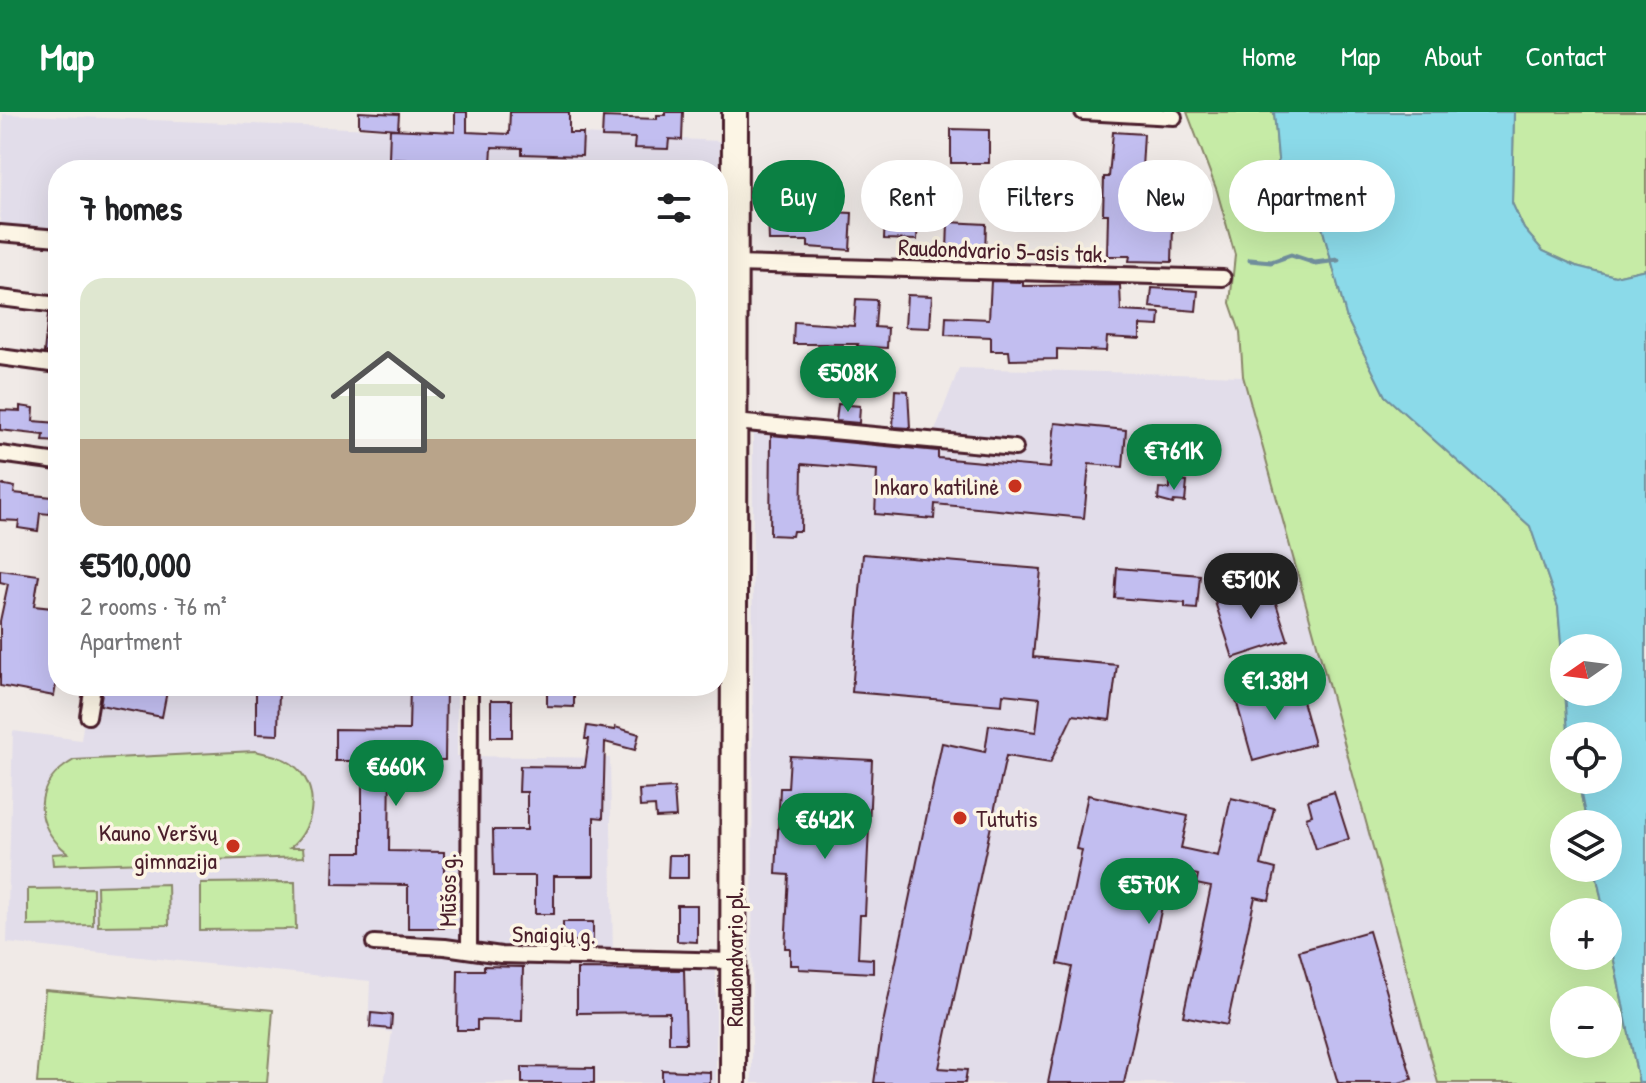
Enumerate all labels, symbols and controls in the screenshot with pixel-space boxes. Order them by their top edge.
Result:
text: Map [40,30,94,82]
text: Home [1242,37,1297,75]
text: Map [1341,37,1380,75]
text: About [1424,37,1482,75]
text: Contact [1526,37,1606,75]
chip: Buy [752,160,845,232]
chip: Rent [861,160,963,232]
chip: Filters [979,160,1102,232]
chip: New [1118,160,1213,232]
chip: Apartment [1229,160,1395,232]
text: 7 homes [80,185,182,231]
icon: filters [652,186,696,230]
street label: Raudondvario 5-asis tak. [898,230,1108,270]
icon: home [316,330,460,474]
pin: €508K [792,346,904,414]
text: €508K [818,354,878,389]
pin: €761K [1118,424,1230,492]
text: €761K [1145,432,1203,467]
place label: Inkaro katilinė [874,470,999,502]
marker: Inkaro katilinė [1006,477,1024,495]
text: €510,000 [80,542,191,588]
pin: €510K [1195,553,1307,621]
text: €510K [1222,561,1280,596]
text: 2 rooms · 76 m² [80,588,227,623]
text: Apartment [80,623,182,658]
north arrow [1550,634,1622,706]
map controls [1550,634,1622,1058]
pin: €1.38M [1210,654,1340,722]
text: €1.38M [1242,662,1308,697]
button: locate [1550,722,1622,794]
pin: €660K [340,740,452,808]
text: €660K [367,748,425,783]
pin: €642K [769,793,881,861]
text: €642K [796,801,854,836]
place label: Tututis [976,802,1038,834]
marker: Tututis [951,809,969,827]
button: layers [1550,810,1622,882]
place label: Kauno Veršvų gimnazija [99,816,218,876]
marker: Kauno Veršvų gimnazija [224,837,242,855]
street label: Mūšos g. [431,853,463,927]
pin: €570K [1093,858,1205,926]
text: €570K [1118,866,1180,901]
street label: Raudondvario pl. [718,887,750,1027]
button: + [1550,898,1622,970]
street label: Snaigių g. [512,917,596,951]
button: − [1550,986,1622,1058]

